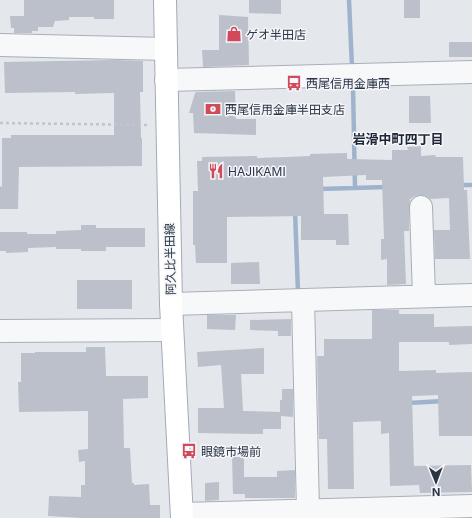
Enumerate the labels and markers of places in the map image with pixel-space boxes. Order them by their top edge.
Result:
shop icon: ゲオ半田店 [225,25,243,43]
place label: ゲオ半田店 [246,27,306,42]
bus stop icon: 西尾信用金庫西 [285,74,303,92]
place label: 西尾信用金庫西 [306,76,390,91]
bank icon: 西尾信用金庫半田支店 [204,100,222,118]
place label: 西尾信用金庫半田支店 [225,102,345,117]
restaurant icon: HAJIKAMI [207,162,225,180]
place label: HAJIKAMI [228,164,286,179]
bus stop icon: 眼鏡市場前 [180,442,198,460]
place label: 眼鏡市場前 [201,444,261,459]

